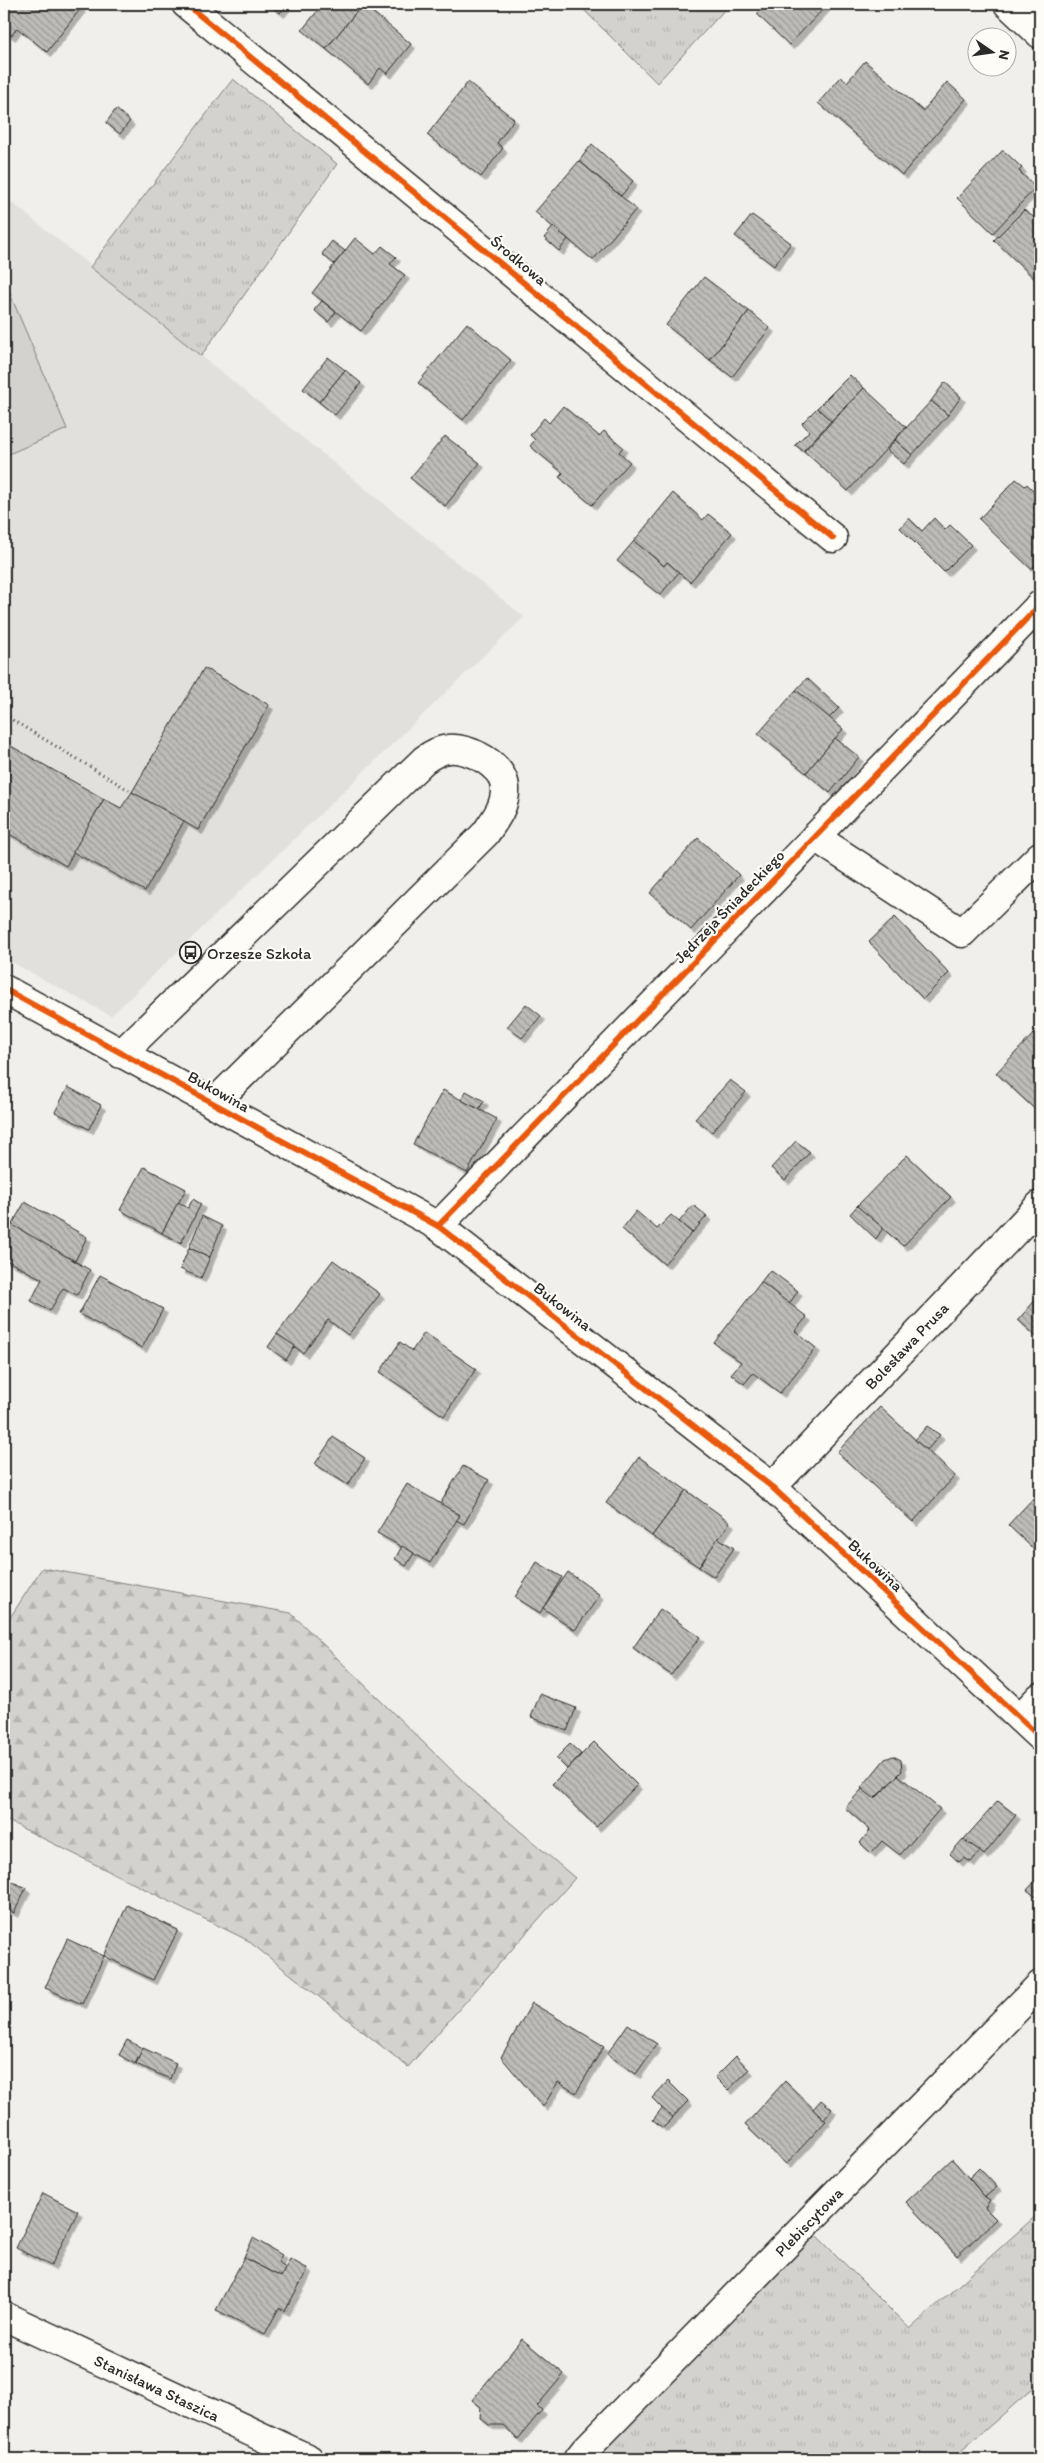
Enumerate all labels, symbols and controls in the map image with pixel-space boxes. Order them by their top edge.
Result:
north arrow [966,28,1016,78]
text: N [995,48,1014,61]
street label: Środkowa [487,231,551,290]
street label: Jędrzeja Śniadeckiego [670,846,788,967]
bus stop icon: Orzesze Szkoła [179,941,203,965]
place label: Orzesze Szkoła [207,944,312,963]
street label: Bukowina [184,1067,254,1117]
street label: Bukowina [530,1278,596,1335]
street label: Bolesława Prusa [861,1298,953,1394]
street label: Bukowina [844,1535,907,1596]
street label: Plebiscytowa [771,2183,847,2260]
street label: Stanisława Staszica [91,2351,223,2426]

